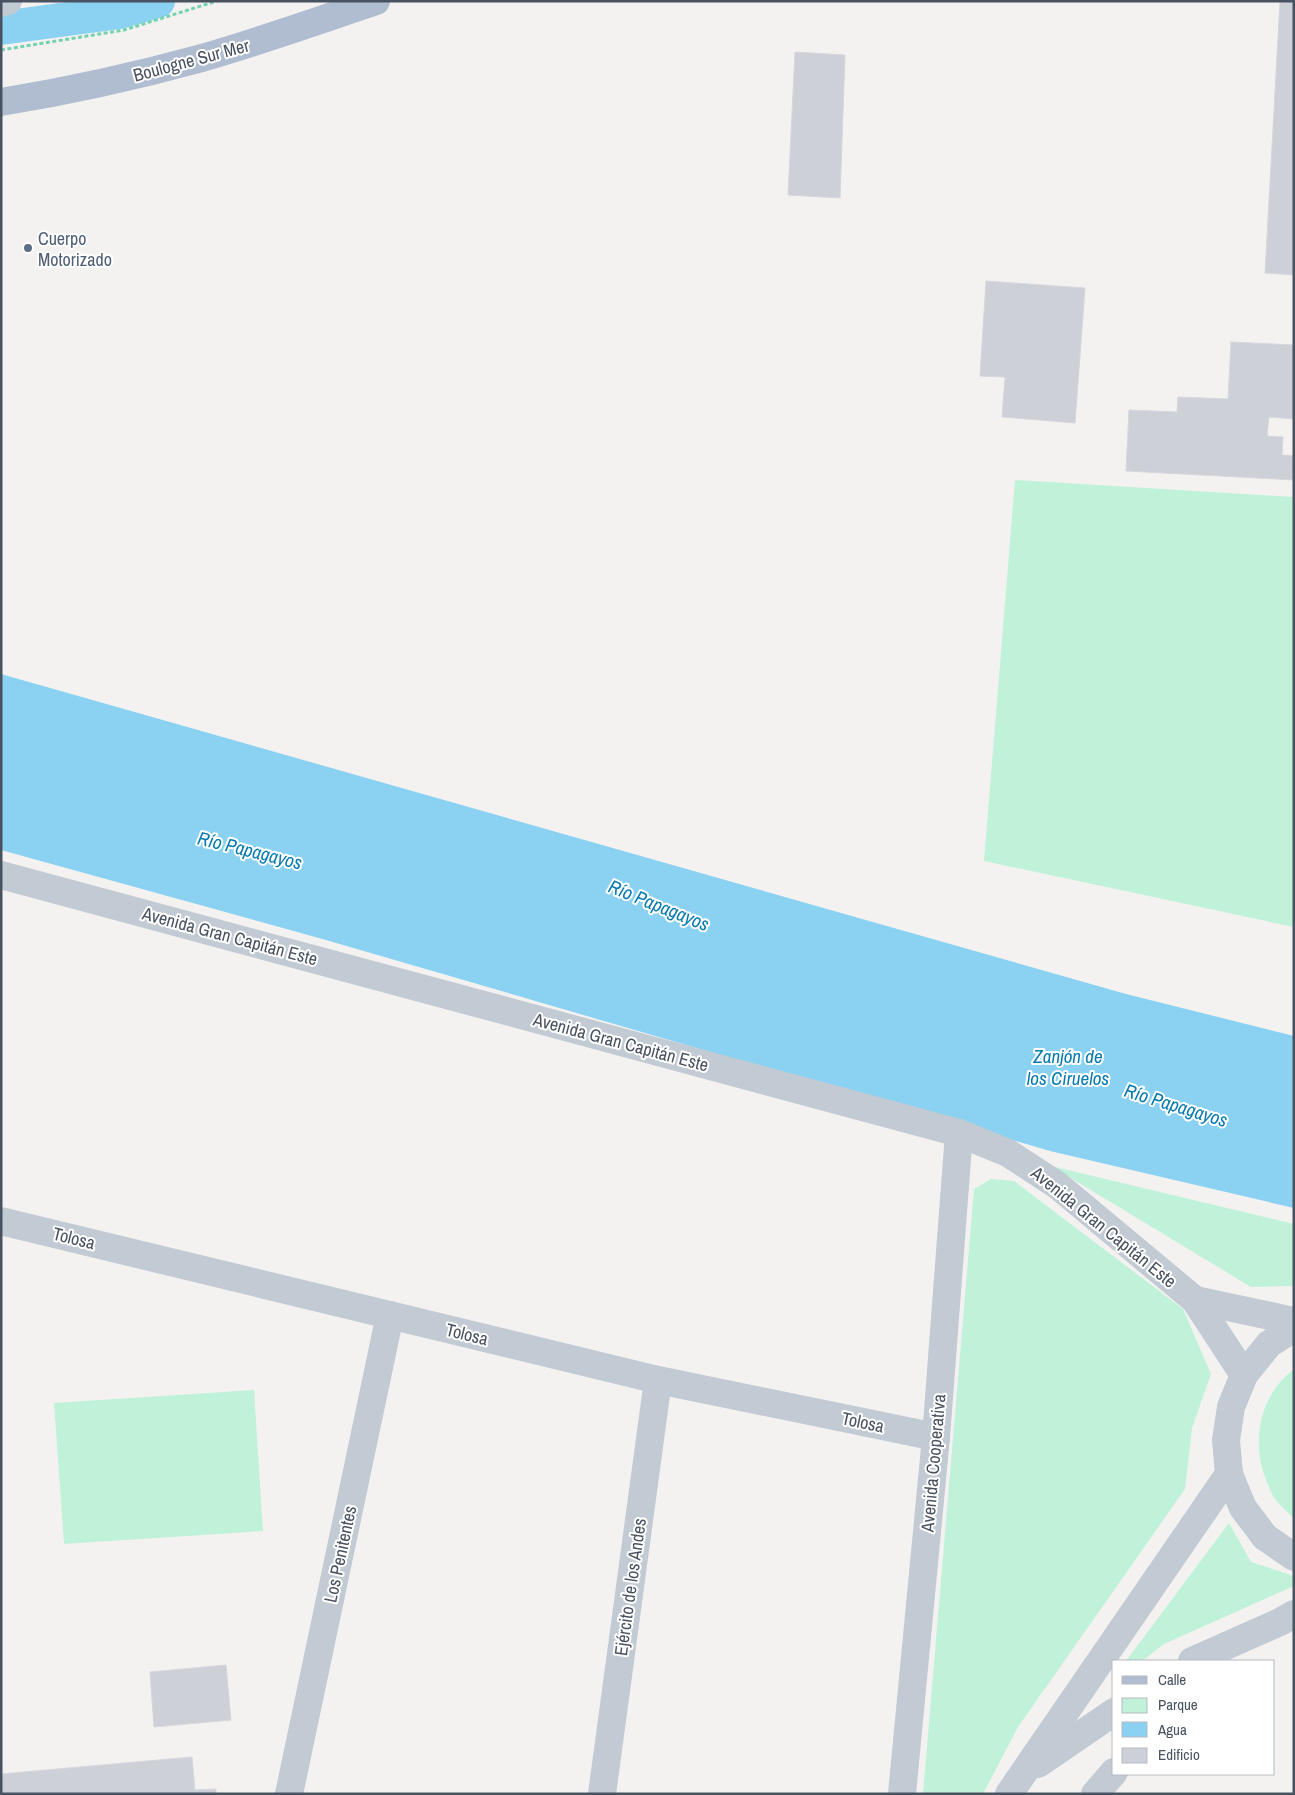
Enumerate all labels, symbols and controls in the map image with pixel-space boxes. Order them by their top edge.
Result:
street label: Boulogne Sur Mer [130,33,252,87]
place label: Cuerpo Motorizado [38,226,112,272]
marker: Cuerpo Motorizado [22,242,34,254]
water label: Río Papagayos [195,824,305,876]
water label: Río Papagayos [605,873,713,937]
street label: Avenida Gran Capitán Este [139,900,320,971]
street label: Avenida Gran Capitán Este [530,1006,711,1077]
water label: Zanjón de los Ciruelos [1027,1043,1109,1091]
water label: Río Papagayos [1121,1077,1231,1133]
street label: Avenida Gran Capitán Este [1025,1160,1182,1293]
street label: Tolosa [50,1221,98,1255]
street label: Tolosa [443,1317,491,1351]
street label: Avenida Cooperativa [914,1393,951,1534]
street label: Tolosa [840,1405,886,1439]
street label: Los Penitentes [318,1503,362,1605]
street label: Ejército de los Andes [608,1517,652,1657]
legend [1112,1660,1275,1775]
text: Calle [1158,1669,1186,1690]
text: Parque [1158,1694,1198,1715]
text: Agua [1157,1719,1187,1740]
text: Edificio [1158,1744,1200,1765]

